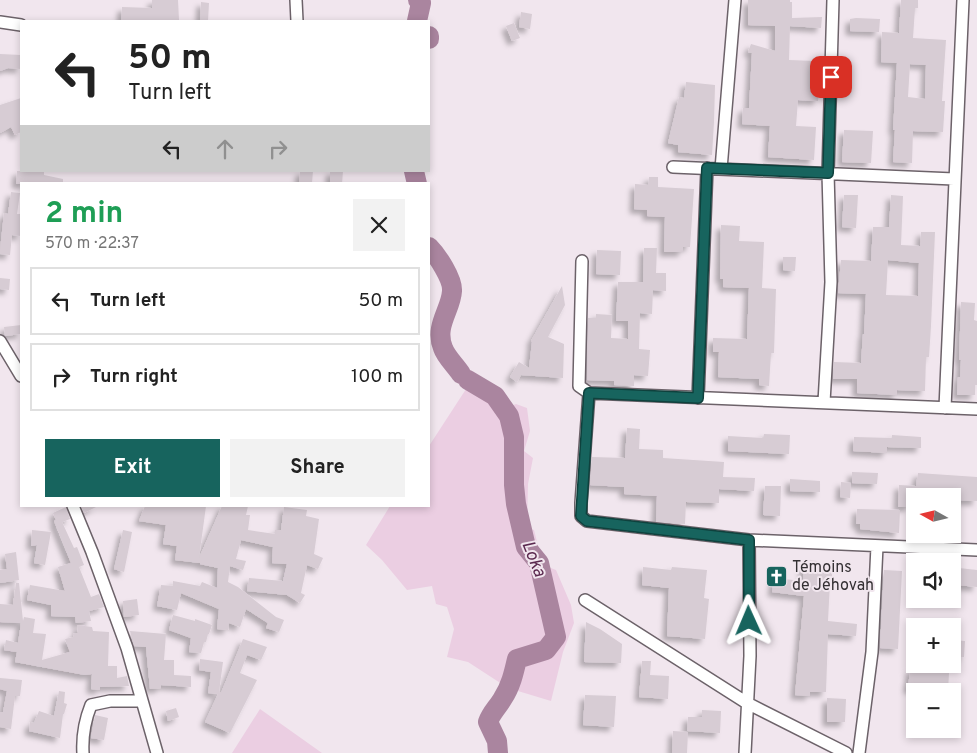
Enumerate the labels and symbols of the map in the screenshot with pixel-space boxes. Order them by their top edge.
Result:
pin [810,56,852,98]
north arrow [906,488,961,542]
water label: Loka [515,537,551,581]
place label: Témoins de Jéhovah [792,558,874,596]
church icon: Témoins de Jéhovah [764,565,788,589]
position arrow [722,594,774,646]

